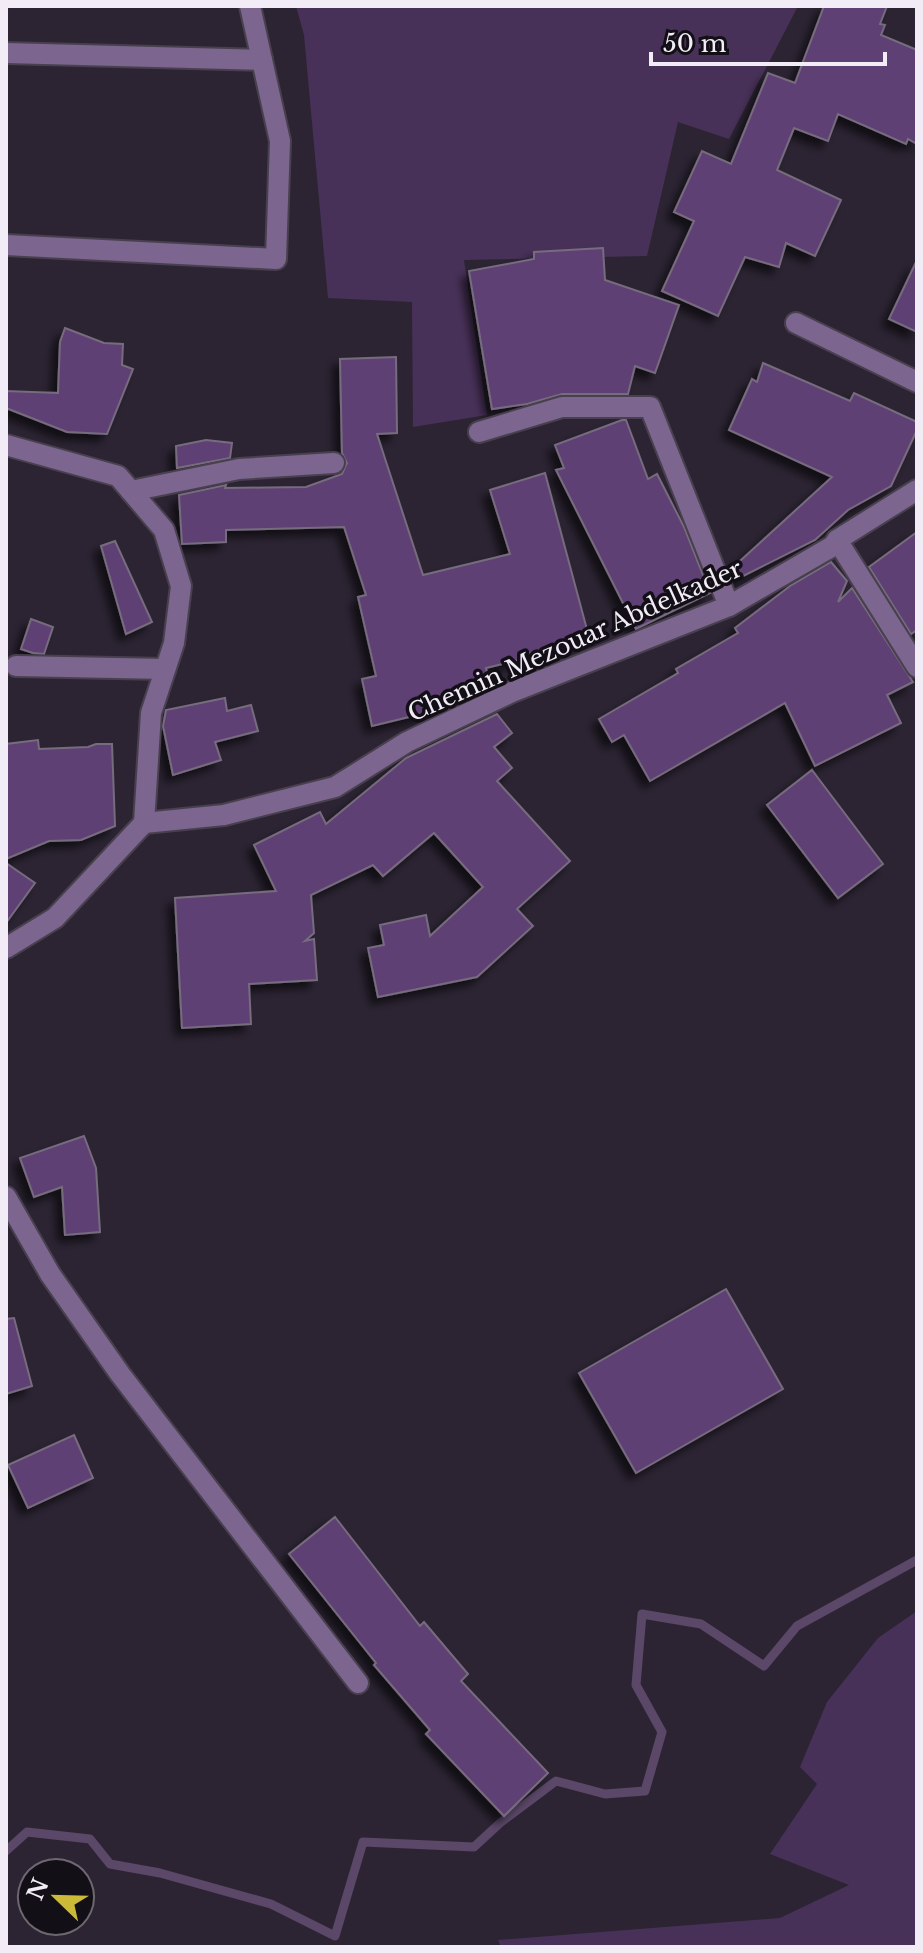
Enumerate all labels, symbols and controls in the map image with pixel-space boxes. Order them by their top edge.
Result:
scale bar [651,16,885,66]
text: 50 m [663,29,727,58]
street label: Chemin Mezouar Abdelkader [403,553,747,728]
north arrow [16,1857,96,1937]
text: N [22,1874,55,1904]

